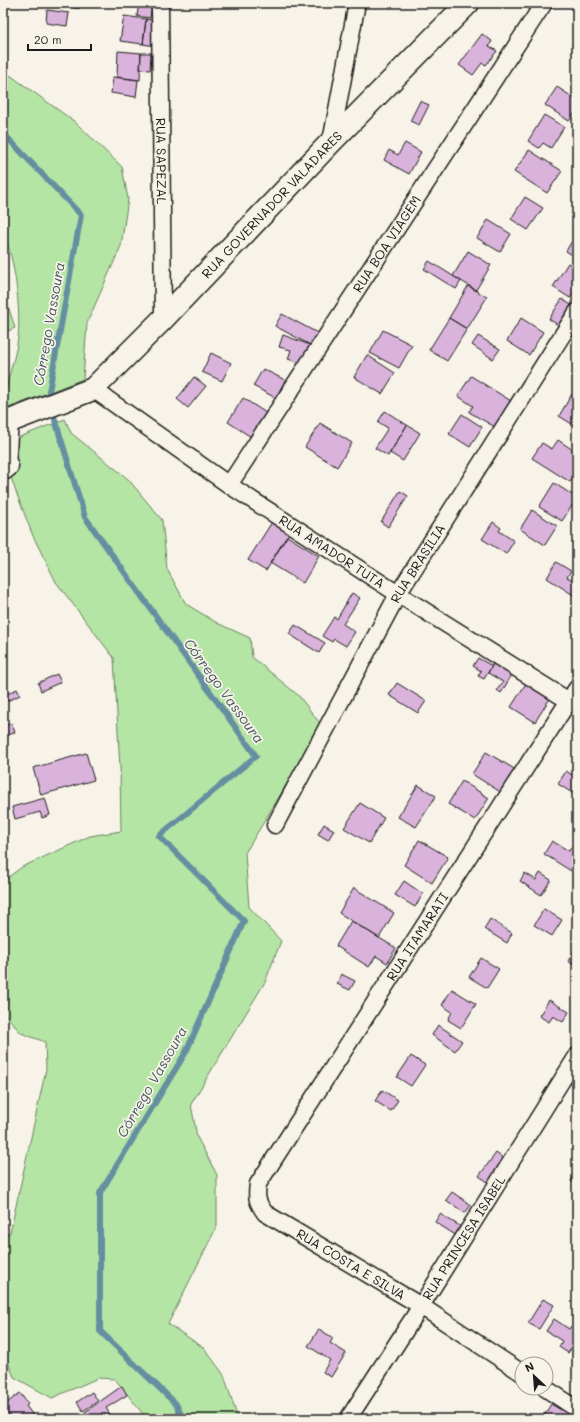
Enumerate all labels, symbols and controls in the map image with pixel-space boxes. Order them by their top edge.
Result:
scale bar [28,26,91,52]
text: 20 m [34,31,62,47]
street label: RUA SAPEZAL [153,118,171,204]
street label: RUA GOVERNADOR VALADARES [197,127,345,281]
street label: RUA BOA VIAGEM [348,192,424,295]
water label: Córrego Vassoura [28,261,69,387]
street label: RUA AMADOR TUTA [276,511,388,591]
street label: RUA BRASÍLIA [386,520,448,606]
water label: Córrego Vassoura [180,634,269,747]
street label: RUA ITAMARATI [382,889,452,984]
water label: Córrego Vassoura [112,1023,191,1141]
street label: RUA PRINCESA ISABEL [418,1172,508,1303]
street label: RUA COSTA E SILVA [294,1224,409,1303]
north arrow [514,1356,554,1396]
text: N [522,1358,536,1375]

